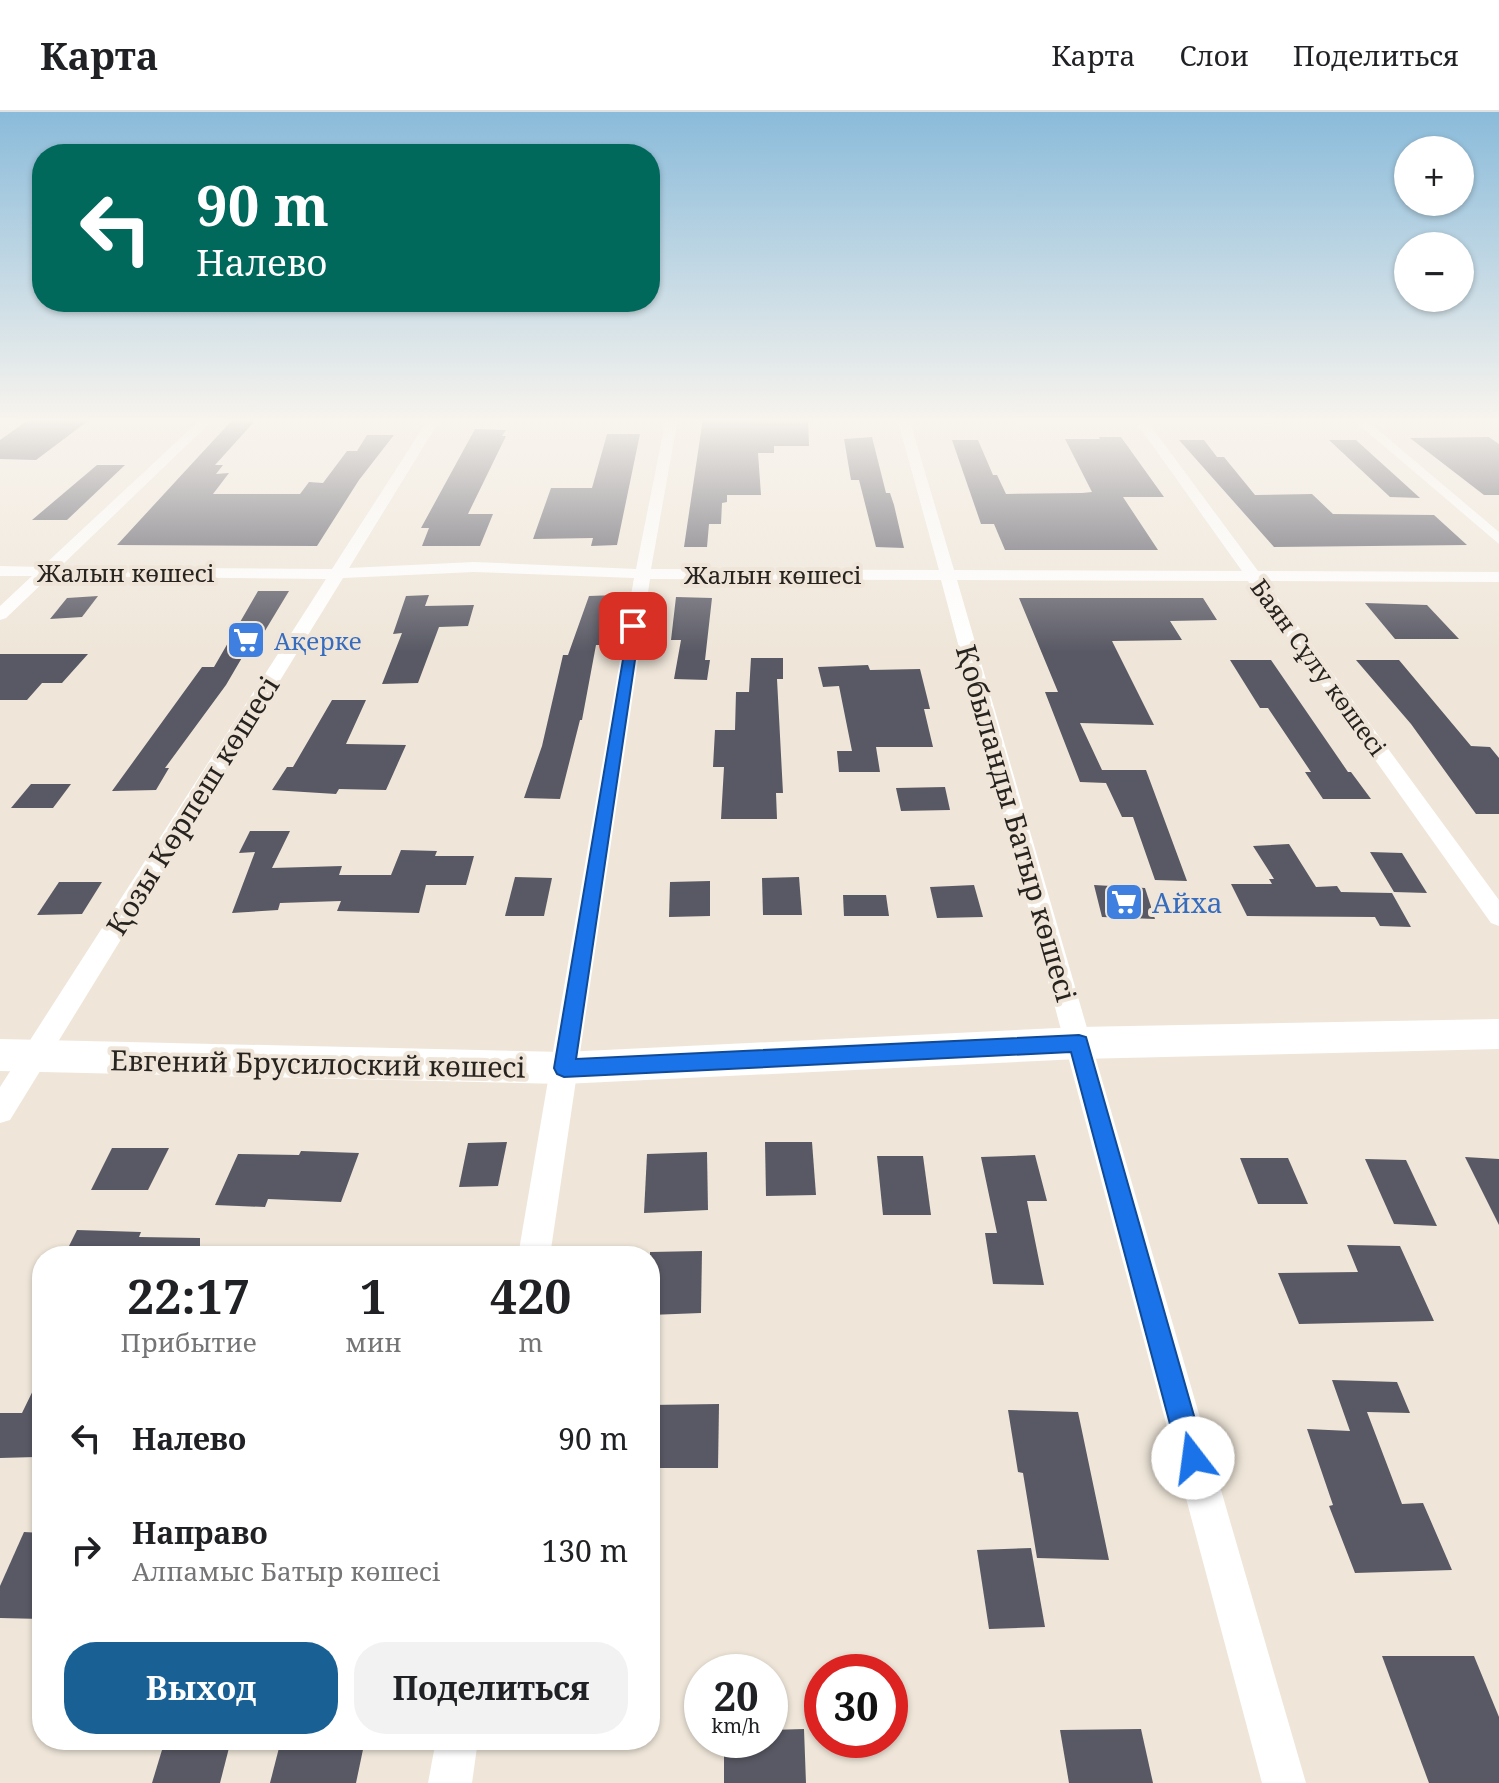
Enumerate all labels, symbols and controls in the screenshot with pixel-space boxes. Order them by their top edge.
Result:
text: Карта [40,29,158,81]
text: Карта [1051,36,1135,74]
text: Слои [1179,36,1249,74]
text: Поделиться [1293,36,1459,74]
map controls [1394,136,1474,312]
button: + [1394,136,1474,216]
text: 90 m [196,166,329,242]
icon: left [64,176,168,280]
button: − [1394,232,1474,312]
text: Налево [196,238,327,287]
street label: Жалын көшесі [36,556,215,589]
street label: Жалын көшесі [683,558,862,591]
street label: Баян Сұлу көшесі [1243,572,1395,762]
pin [599,592,667,660]
icon: arrive [611,604,655,648]
supermarket icon: Ақерке [225,619,267,661]
place label: Ақерке [274,624,361,657]
street label: Қобыланды Батыр көшесі [948,640,1086,1006]
street label: Қозы Көрпеш көшесі [97,668,287,942]
supermarket icon: Айха [1103,881,1145,923]
place label: Айха [1152,883,1223,921]
street label: Евгений Брусилоский көшесі [110,1040,526,1086]
text: 22:17 [127,1263,250,1328]
text: 1 [360,1263,387,1328]
text: 420 [490,1263,571,1328]
text: Прибытие [120,1324,257,1360]
text: мин [345,1324,402,1360]
text: m [519,1324,543,1360]
icon: left [64,1416,108,1460]
position arrow [1151,1416,1235,1500]
text: Налево [132,1418,246,1459]
text: 90 m [558,1418,628,1459]
text: Направо [132,1512,268,1553]
icon: right [64,1528,108,1572]
text: 130 m [542,1530,628,1571]
text: Алпамыс Батыр көшесі [132,1553,441,1589]
button: Выход [64,1642,338,1734]
button: Поделиться [354,1642,628,1734]
speed limit sign: 30 [804,1654,908,1758]
text: 20 [713,1668,759,1723]
text: km/h [711,1712,761,1739]

